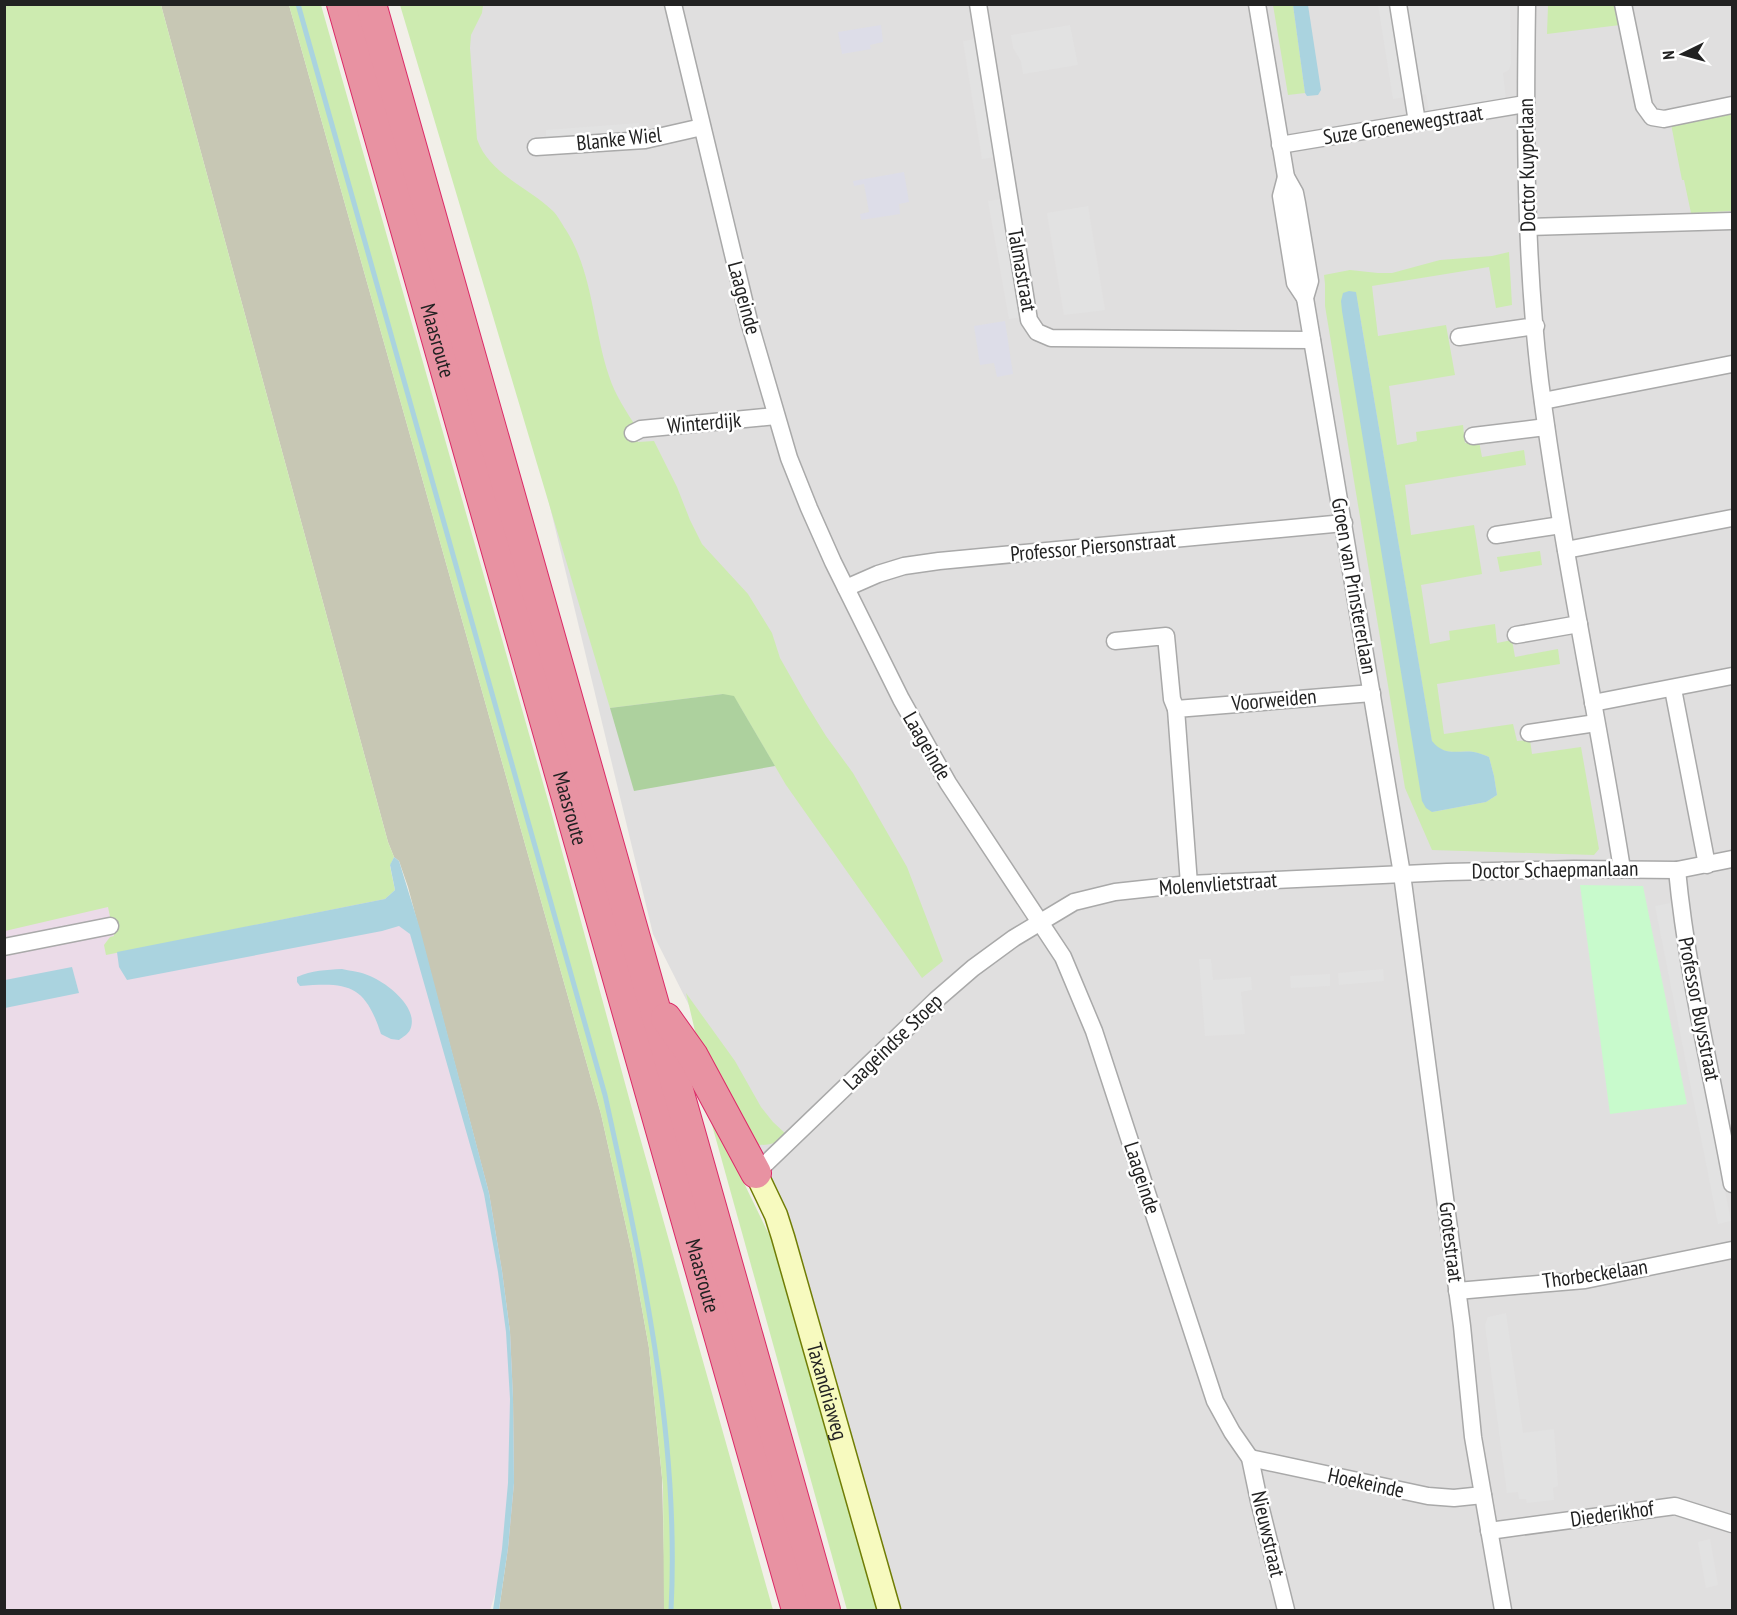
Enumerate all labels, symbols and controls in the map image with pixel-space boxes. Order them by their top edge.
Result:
north arrow [1653,24,1713,84]
text: N [1658,50,1678,60]
street label: Doctor Kuyperlaan [1512,98,1541,232]
street label: Suze Groenewegstraat [1321,99,1485,150]
street label: Blanke Wiel [575,121,663,156]
street label: Talmastraat [1002,226,1043,314]
street label: Laageinde [722,258,767,337]
street label: Maasroute [415,301,461,381]
street label: Winterdijk [666,406,742,439]
street label: Groen van Prinstererlaan [1326,496,1383,676]
street label: Professor Piersonstraat [1009,526,1177,567]
street label: Voorweiden [1229,682,1317,717]
street label: Laageinde [897,707,958,785]
street label: Maasroute [547,768,594,848]
street label: Doctor Schaepmanlaan [1471,855,1639,884]
street label: Molenvlietstraat [1158,866,1278,901]
street label: Professor Buysstraat [1672,935,1727,1083]
street label: Laageindse Stoep [837,988,948,1096]
street label: Laageinde [1118,1138,1167,1217]
street label: Grotestraat [1433,1200,1470,1284]
street label: Maasroute [680,1236,726,1316]
street label: Thorbeckelaan [1541,1253,1649,1294]
street label: Taxandriaweg [801,1339,854,1443]
street label: Hoekeinde [1326,1461,1407,1504]
street label: Nieuwstraat [1246,1488,1292,1580]
street label: Diederikhof [1568,1494,1656,1533]

